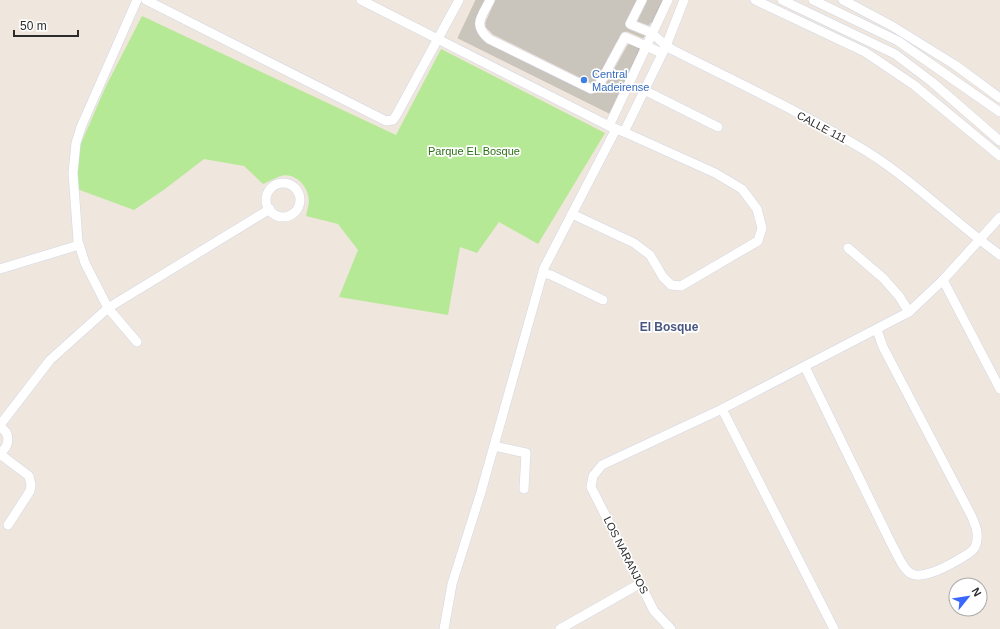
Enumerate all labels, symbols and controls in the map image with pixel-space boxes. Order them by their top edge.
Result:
scale bar [14,12,78,38]
text: 50 m [20,19,47,33]
place label: Central Madeirense [592,68,649,93]
marker: Central Madeirense [579,75,589,85]
street label: CALLE 111 [795,109,849,145]
park label: Parque EL Bosque [428,145,520,157]
district label: El Bosque [640,320,699,334]
street label: LOS NARANJOS [601,514,651,596]
north arrow [948,577,988,617]
text: N [969,586,984,598]

